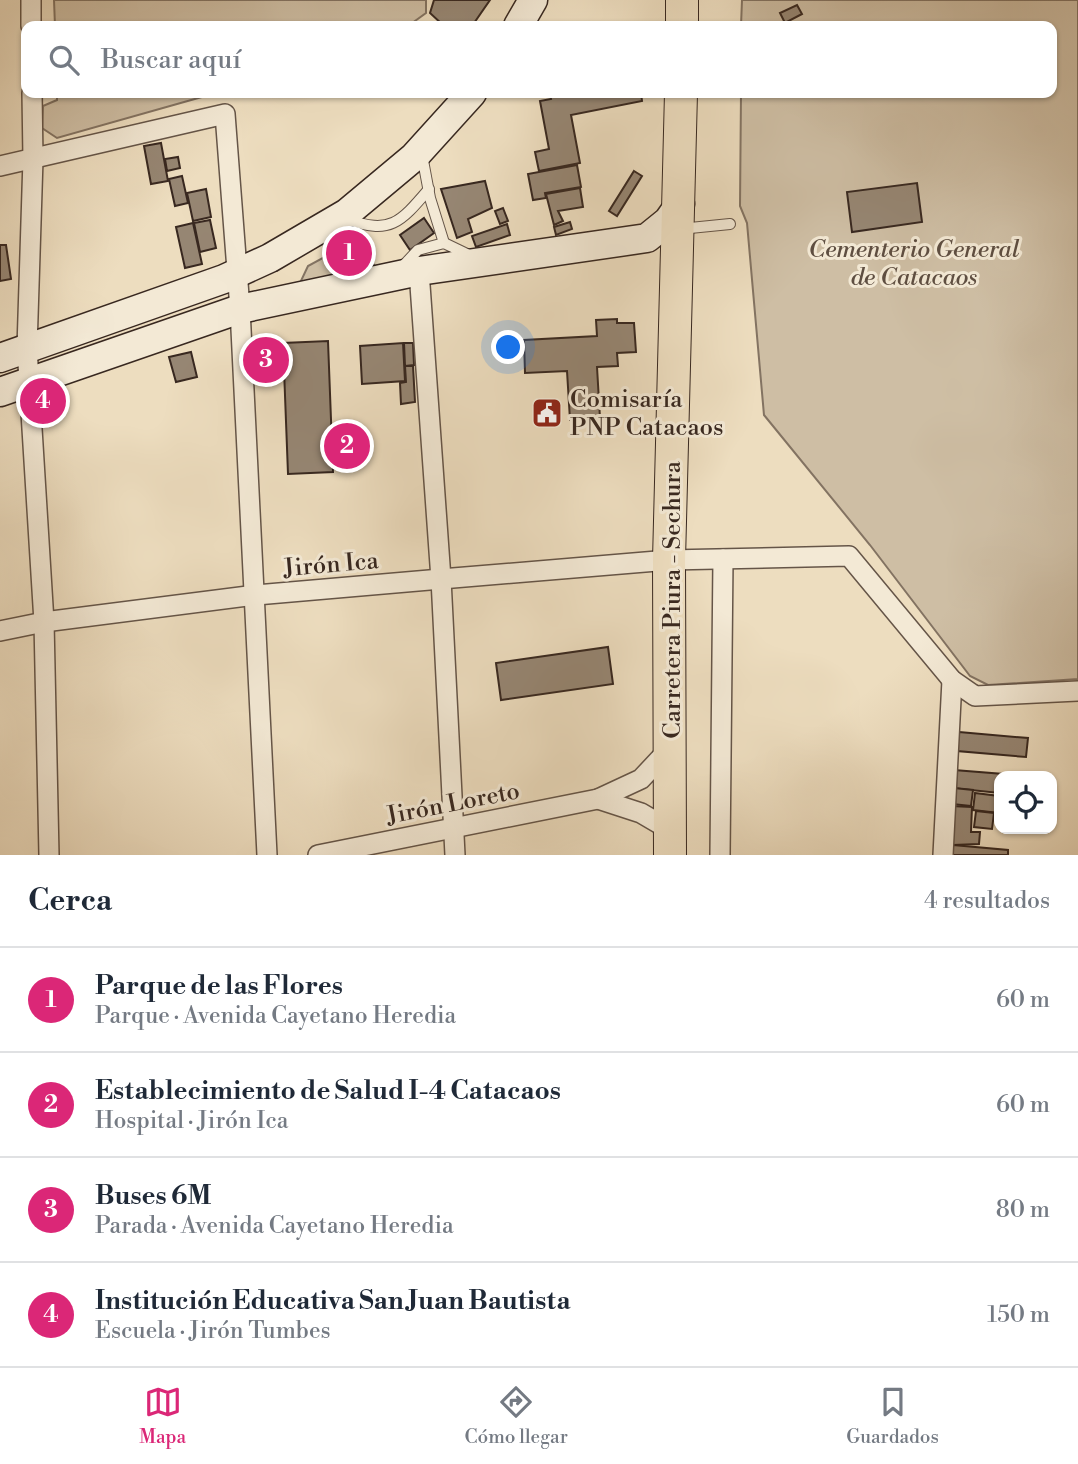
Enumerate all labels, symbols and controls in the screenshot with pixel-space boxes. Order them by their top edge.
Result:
search box [21,21,1057,98]
icon: search [45,41,83,79]
text: Buscar aquí [101,44,241,76]
pin: 1 [326,227,372,279]
park label: Cementerio General de Catacaos [809,235,1020,293]
your location [491,330,525,364]
pin: 3 [243,334,289,386]
pin: 4 [20,375,66,427]
place label: Comisaría PNP Catacaos [570,385,724,443]
public building icon: Comisaría PNP Catacaos [530,396,564,430]
pin: 2 [324,420,370,472]
street label: Carretera Piura - Sechura [658,460,688,739]
street label: Jirón Ica [281,546,381,584]
map controls [994,771,1057,834]
button: locate [994,771,1057,834]
street label: Jirón Loreto [383,776,522,832]
text: Cerca [28,882,112,920]
text: 4 resultados [924,887,1050,915]
text: Parque de las Flores [95,970,343,1002]
text: 1 [45,986,57,1014]
text: 60 m [996,986,1050,1014]
text: Parque · Avenida Cayetano Heredia [95,1002,456,1030]
text: Establecimiento de Salud I-4 Catacaos [95,1075,561,1107]
text: 2 [44,1091,58,1119]
text: 60 m [996,1091,1050,1119]
text: Hospital · Jirón Ica [95,1107,288,1135]
text: Buses 6M [95,1180,211,1212]
text: 3 [44,1196,58,1224]
text: 80 m [996,1196,1050,1224]
text: Parada · Avenida Cayetano Heredia [95,1212,454,1240]
text: Institución Educativa San Juan Bautista [95,1285,571,1317]
text: 4 [43,1301,59,1329]
text: 150 m [987,1301,1050,1329]
text: Escuela · Jirón Tumbes [95,1317,331,1345]
tab: Mapa [139,1383,186,1449]
tab: Cómo llegar [464,1383,568,1449]
tab: Guardados [846,1383,939,1449]

